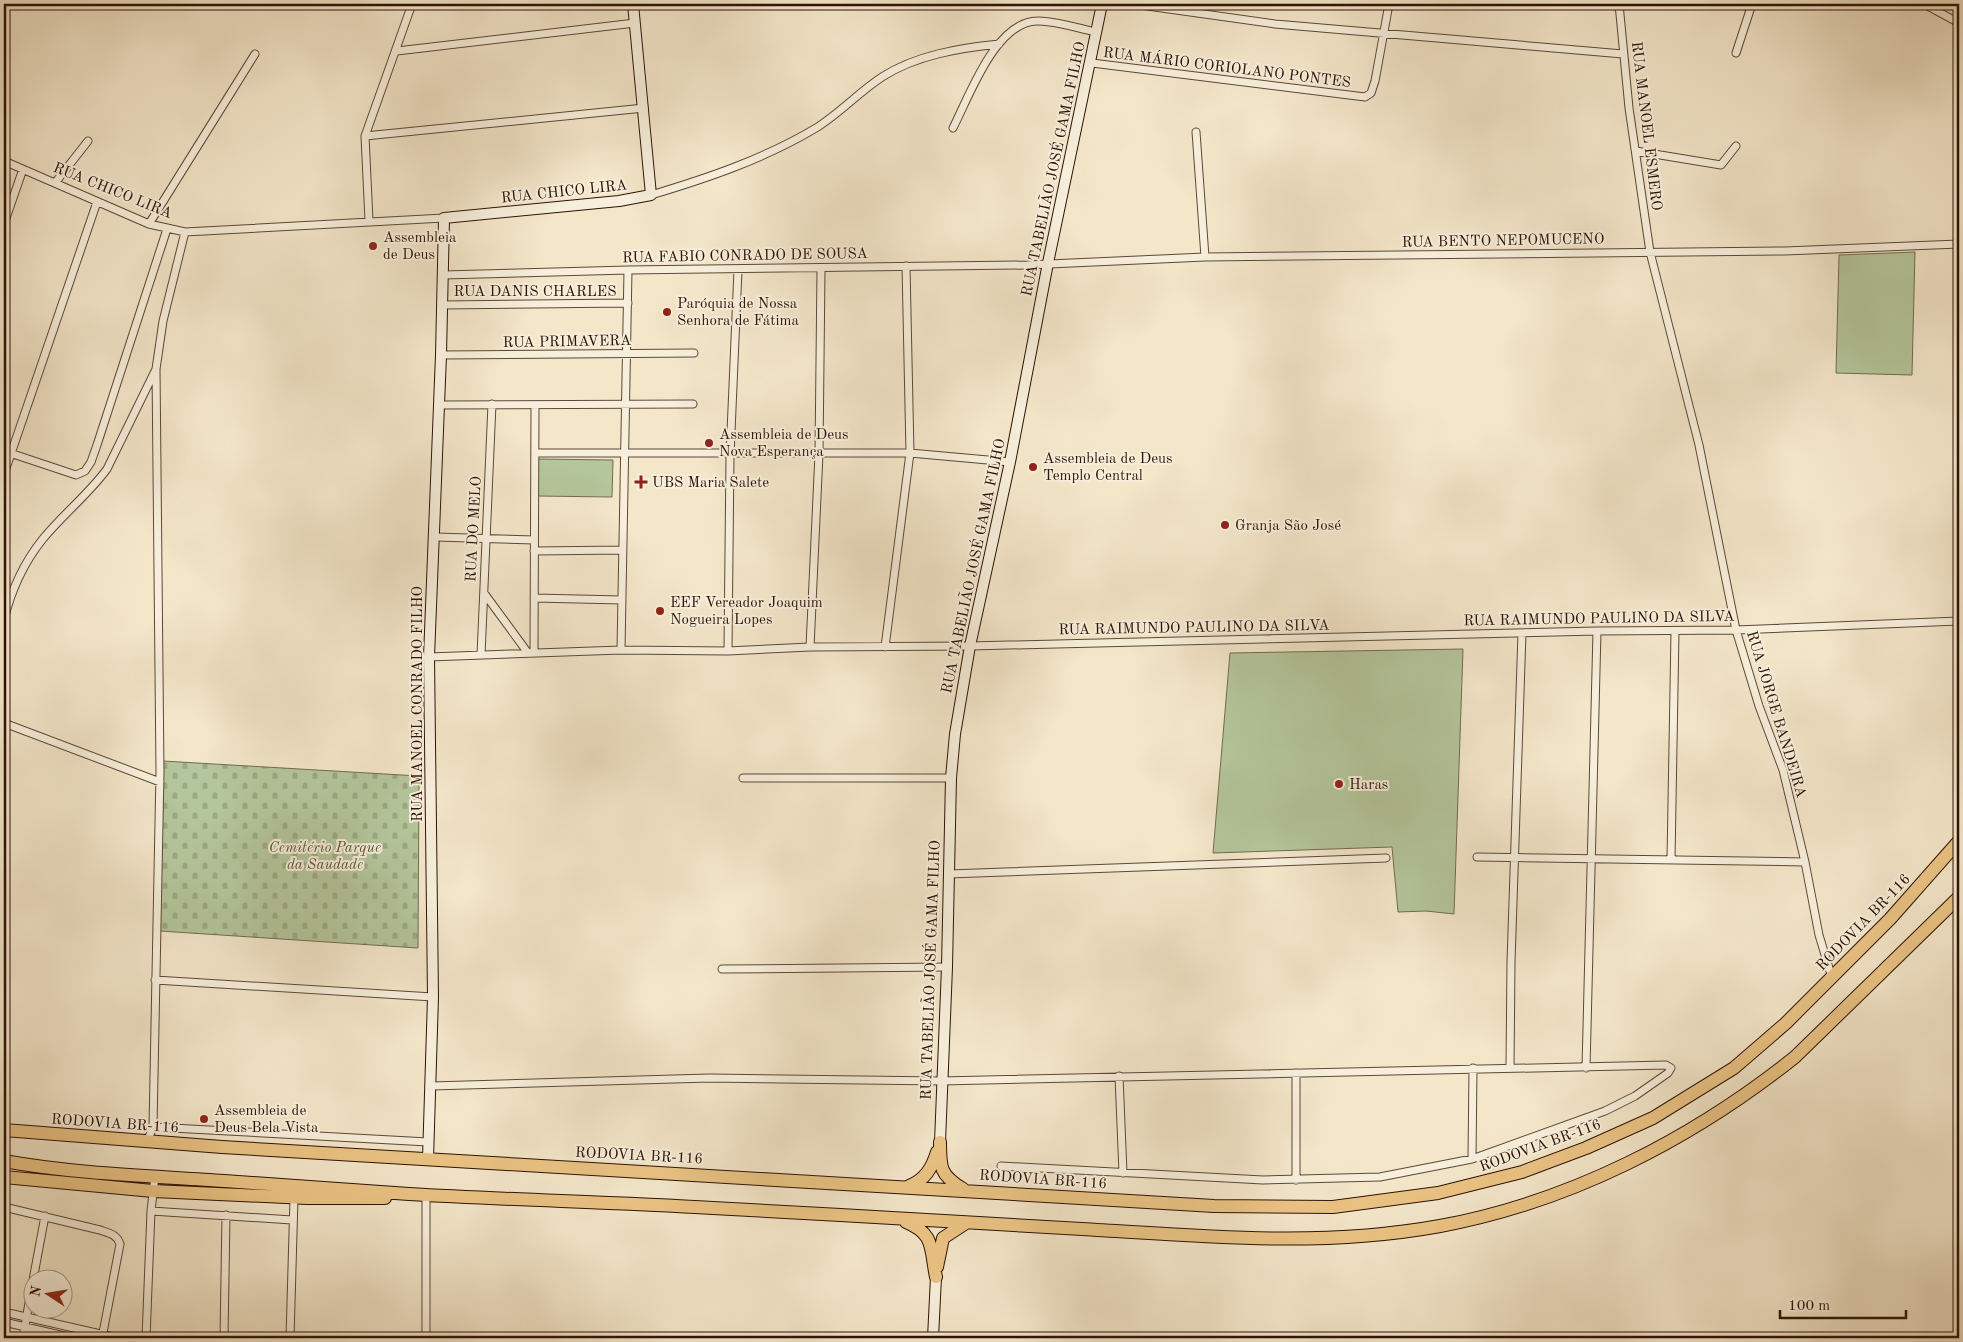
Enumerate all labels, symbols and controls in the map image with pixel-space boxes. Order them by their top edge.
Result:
street label: RUA TABELIÃO JOSÉ GAMA FILHO [1017,40,1089,298]
street label: RUA MANOEL ESMERO [1628,41,1663,212]
street label: RUA MÁRIO CORIOLANO PONTES [1102,43,1352,91]
street label: RUA CHICO LIRA [51,161,175,222]
street label: RUA CHICO LIRA [500,178,629,207]
place label: Assembleia de Deus [383,231,457,263]
street label: RUA BENTO NEPOMUCENO [1402,232,1604,251]
marker: Assembleia de Deus [367,240,379,252]
street label: RUA FABIO CONRADO DE SOUSA [622,247,869,266]
street label: RUA DANIS CHARLES [453,285,617,300]
place label: Paróquia de Nossa Senhora de Fátima [677,297,799,329]
marker: Paróquia de Nossa Senhora de Fátima [661,306,673,318]
street label: RUA PRIMAVERA [503,334,632,351]
place label: Assembleia de Deus Nova Esperança [719,428,849,460]
marker: Assembleia de Deus Nova Esperança [703,437,715,449]
street label: RUA TABELIÃO JOSÉ GAMA FILHO [937,437,1009,695]
place label: Assembleia de Deus Templo Central [1043,452,1173,484]
marker: Assembleia de Deus Templo Central [1027,461,1039,473]
marker: UBS Maria Salete [634,475,648,489]
street label: RUA DO MELO [464,476,485,582]
place label: UBS Maria Salete [652,476,769,491]
marker: Granja São José [1219,519,1231,531]
place label: Granja São José [1235,519,1341,534]
street label: RUA MANOEL CONRADO FILHO [411,586,426,822]
place label: EEF Vereador Joaquim Nogueira Lopes [670,596,823,628]
marker: EEF Vereador Joaquim Nogueira Lopes [654,605,666,617]
street label: RUA RAIMUNDO PAULINO DA SILVA [1463,610,1735,629]
street label: RUA RAIMUNDO PAULINO DA SILVA [1058,619,1330,638]
street label: RUA JORGE BANDEIRA [1743,629,1808,800]
marker: Haras [1333,778,1345,790]
place label: Haras [1349,778,1388,793]
street label: RUA TABELIÃO JOSÉ GAMA FILHO [916,840,944,1100]
park label: Cemitério Parque da Saudade [269,841,381,873]
street label: RODOVIA BR-116 [1814,872,1914,974]
place label: Assembleia de Deus Bela Vista [214,1104,319,1136]
street label: RODOVIA BR-116 [50,1113,179,1136]
marker: Assembleia de Deus Bela Vista [198,1113,210,1125]
street label: RODOVIA BR-116 [1478,1117,1603,1175]
street label: RODOVIA BR-116 [575,1146,703,1167]
street label: RODOVIA BR-116 [978,1169,1107,1192]
north arrow [22,1270,72,1320]
text: N [28,1285,44,1298]
scale bar [1780,1287,1907,1319]
text: 100 m [1788,1299,1830,1314]

